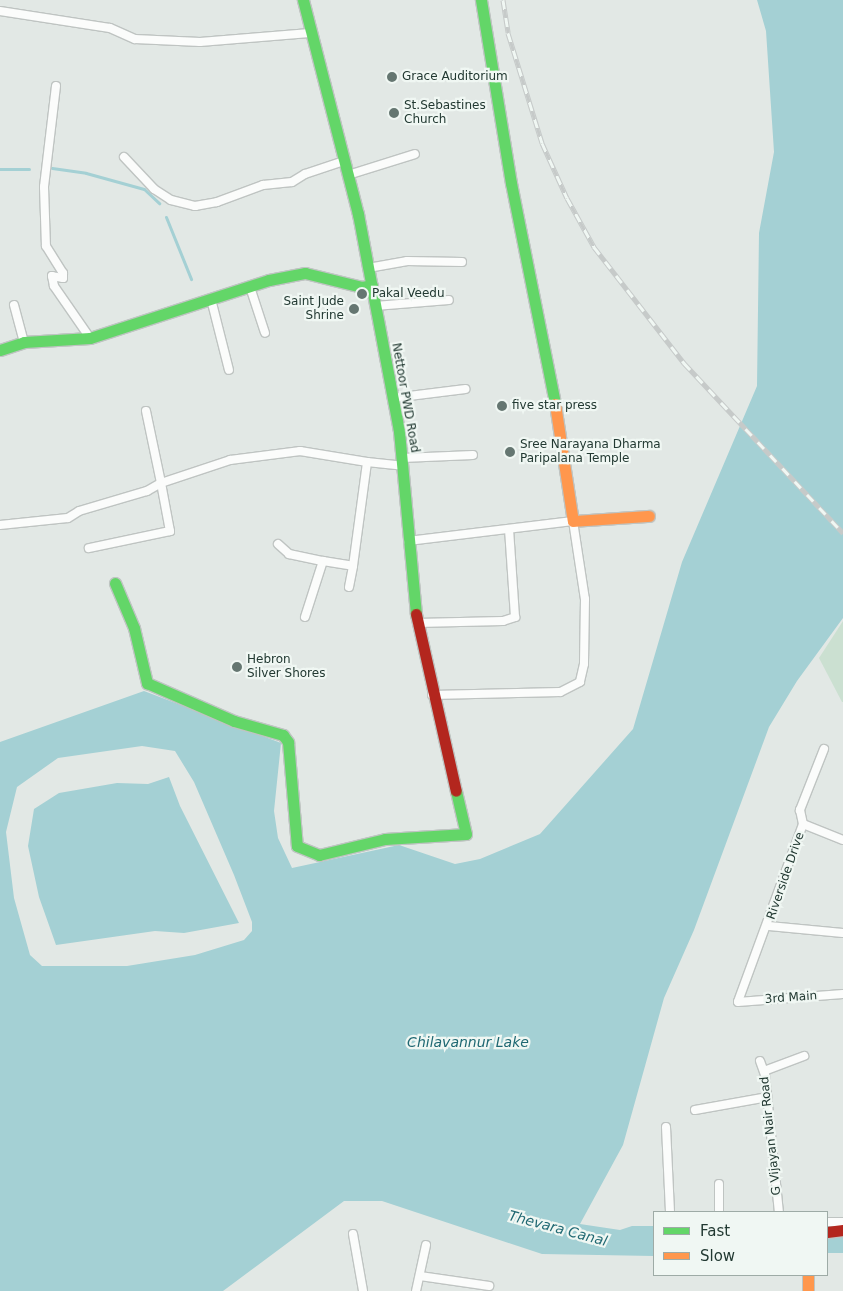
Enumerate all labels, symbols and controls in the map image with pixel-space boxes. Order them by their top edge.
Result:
place label: Grace Auditorium [402,70,508,84]
marker: Grace Auditorium [386,71,398,83]
place label: St.Sebastines Church [404,99,486,127]
marker: St.Sebastines Church [388,107,400,119]
place label: Pakal Veedu [372,287,445,301]
marker: Pakal Veedu [356,288,368,300]
place label: Saint Jude Shrine [283,295,344,323]
marker: Saint Jude Shrine [348,303,360,315]
street label: Nettoor PWD Road [388,342,422,454]
place label: five star press [512,399,597,413]
marker: five star press [496,400,508,412]
place label: Sree Narayana Dharma Paripalana Temple [520,438,661,466]
marker: Sree Narayana Dharma Paripalana Temple [504,446,516,458]
place label: Hebron Silver Shores [247,653,325,681]
marker: Hebron Silver Shores [231,661,243,673]
street label: Riverside Drive [764,830,808,922]
street label: 3rd Main [764,989,818,1007]
water label: Chilavannur Lake [407,1034,529,1050]
street label: G Vijayan Nair Road [758,1076,784,1196]
water label: Thevara Canal [507,1207,609,1249]
legend [653,1211,828,1276]
text: Fast [700,1222,730,1240]
text: Slow [700,1247,735,1265]

